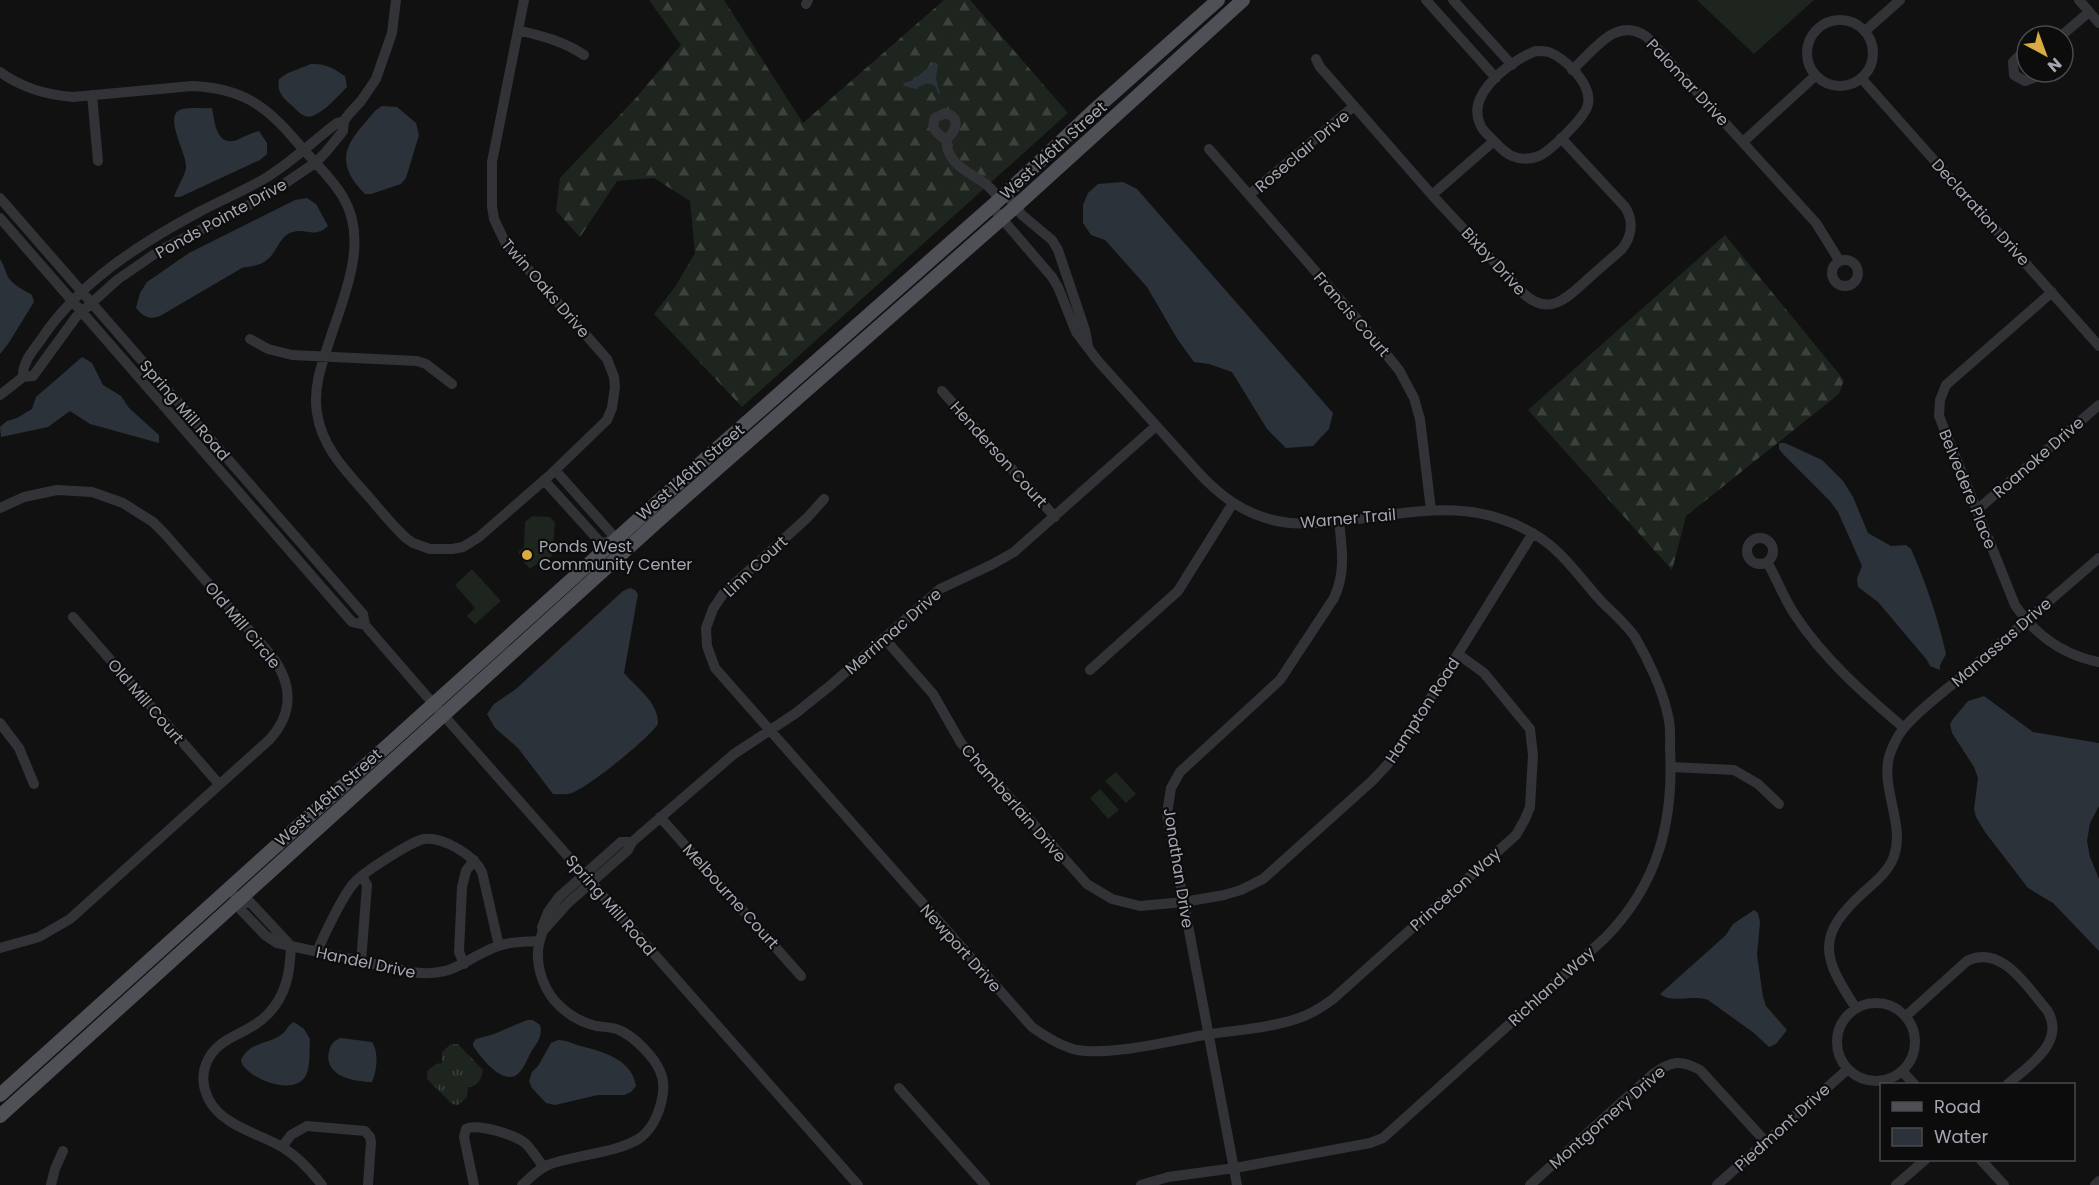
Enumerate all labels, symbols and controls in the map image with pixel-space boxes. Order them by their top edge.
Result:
north arrow [2015,24,2075,84]
street label: Palomar Drive [1641,34,1734,131]
text: N [2042,52,2067,78]
street label: West 146th Street [995,96,1112,205]
street label: Roseclair Drive [1250,105,1355,198]
street label: Declaration Drive [1926,154,2035,271]
street label: Ponds Pointe Drive [151,173,291,264]
street label: Bixby Drive [1456,222,1531,301]
street label: Twin Oaks Drive [496,234,595,343]
street label: Francis Court [1308,267,1395,362]
street label: Spring Mill Road [134,355,235,466]
street label: Henderson Court [945,396,1053,513]
street label: Roanoke Drive [1988,411,2089,503]
street label: West 146th Street [631,419,750,526]
street label: Belvedere Place [1933,426,2002,552]
street label: Warner Trail [1299,503,1397,534]
street label: Linn Court [718,530,793,602]
place label: Ponds West Community Center [539,535,692,576]
marker: Ponds West Community Center [520,548,534,562]
street label: Old Mill Circle [199,577,286,674]
street label: Merrimac Drive [840,583,947,680]
street label: Manassas Drive [1946,592,2056,692]
street label: Hampton Road [1380,653,1465,767]
street label: Old Mill Court [102,654,189,749]
street label: Chamberlain Drive [956,739,1072,867]
street label: West 146th Street [270,743,387,852]
street label: Jonathan Drive [1158,806,1199,930]
street label: Melbourne Court [677,839,784,954]
street label: Princeton Way [1405,842,1506,936]
street label: Spring Mill Road [560,850,661,961]
street label: Newport Drive [915,899,1007,998]
street label: Handel Drive [314,941,418,984]
street label: Richland Way [1503,941,1600,1031]
street label: Montgomery Drive [1544,1060,1670,1174]
street label: Piedmont Drive [1730,1078,1835,1176]
legend [1880,1083,2075,1161]
text: Road [1934,1094,1981,1119]
text: Water [1934,1124,1988,1149]

